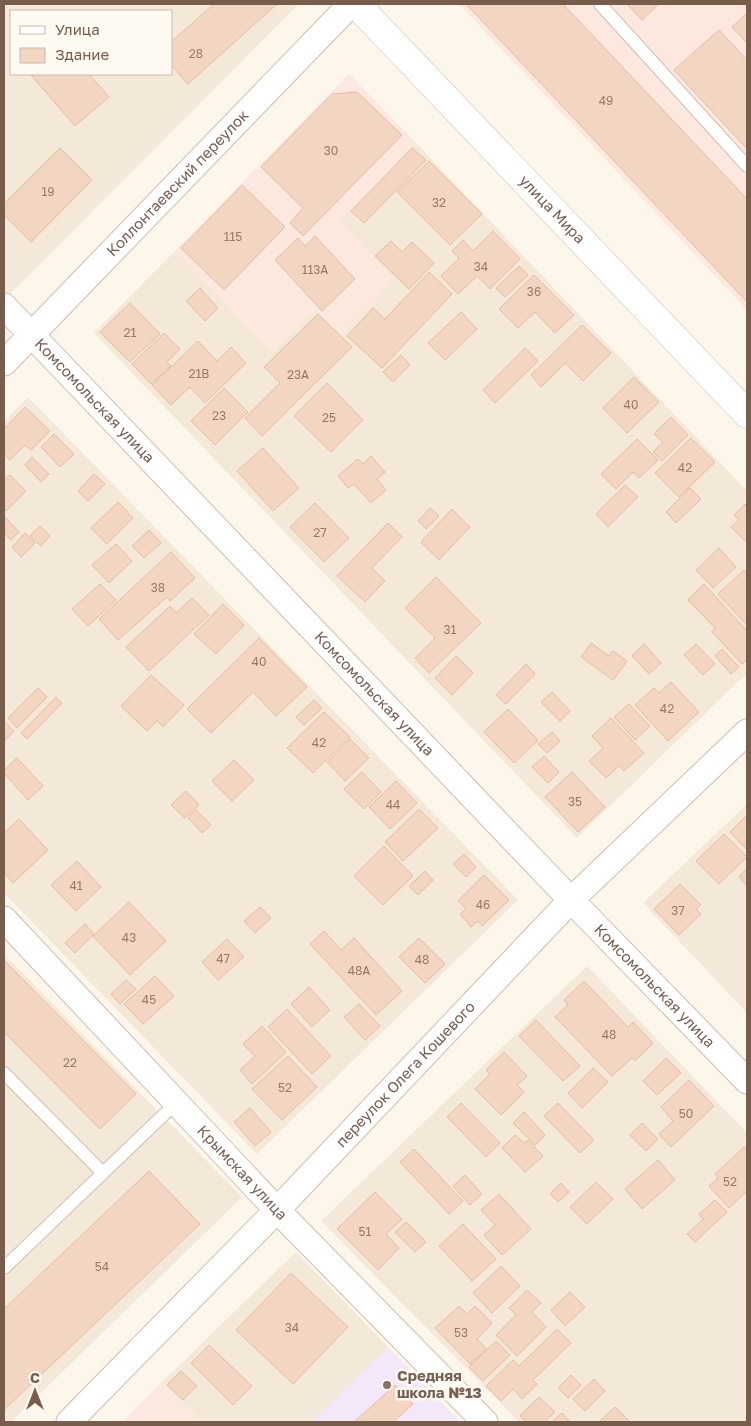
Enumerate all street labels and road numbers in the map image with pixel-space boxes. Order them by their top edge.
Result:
street label: Коллонтаевский переулок [102,105,252,259]
street label: улица Мира [516,171,589,247]
street label: Комсомольская улица [32,334,159,466]
street label: Комсомольская улица [311,627,438,759]
street label: Комсомольская улица [591,920,719,1051]
street label: переулок Олега Кошевого [332,997,478,1150]
street label: Крымская улица [194,1121,291,1223]

